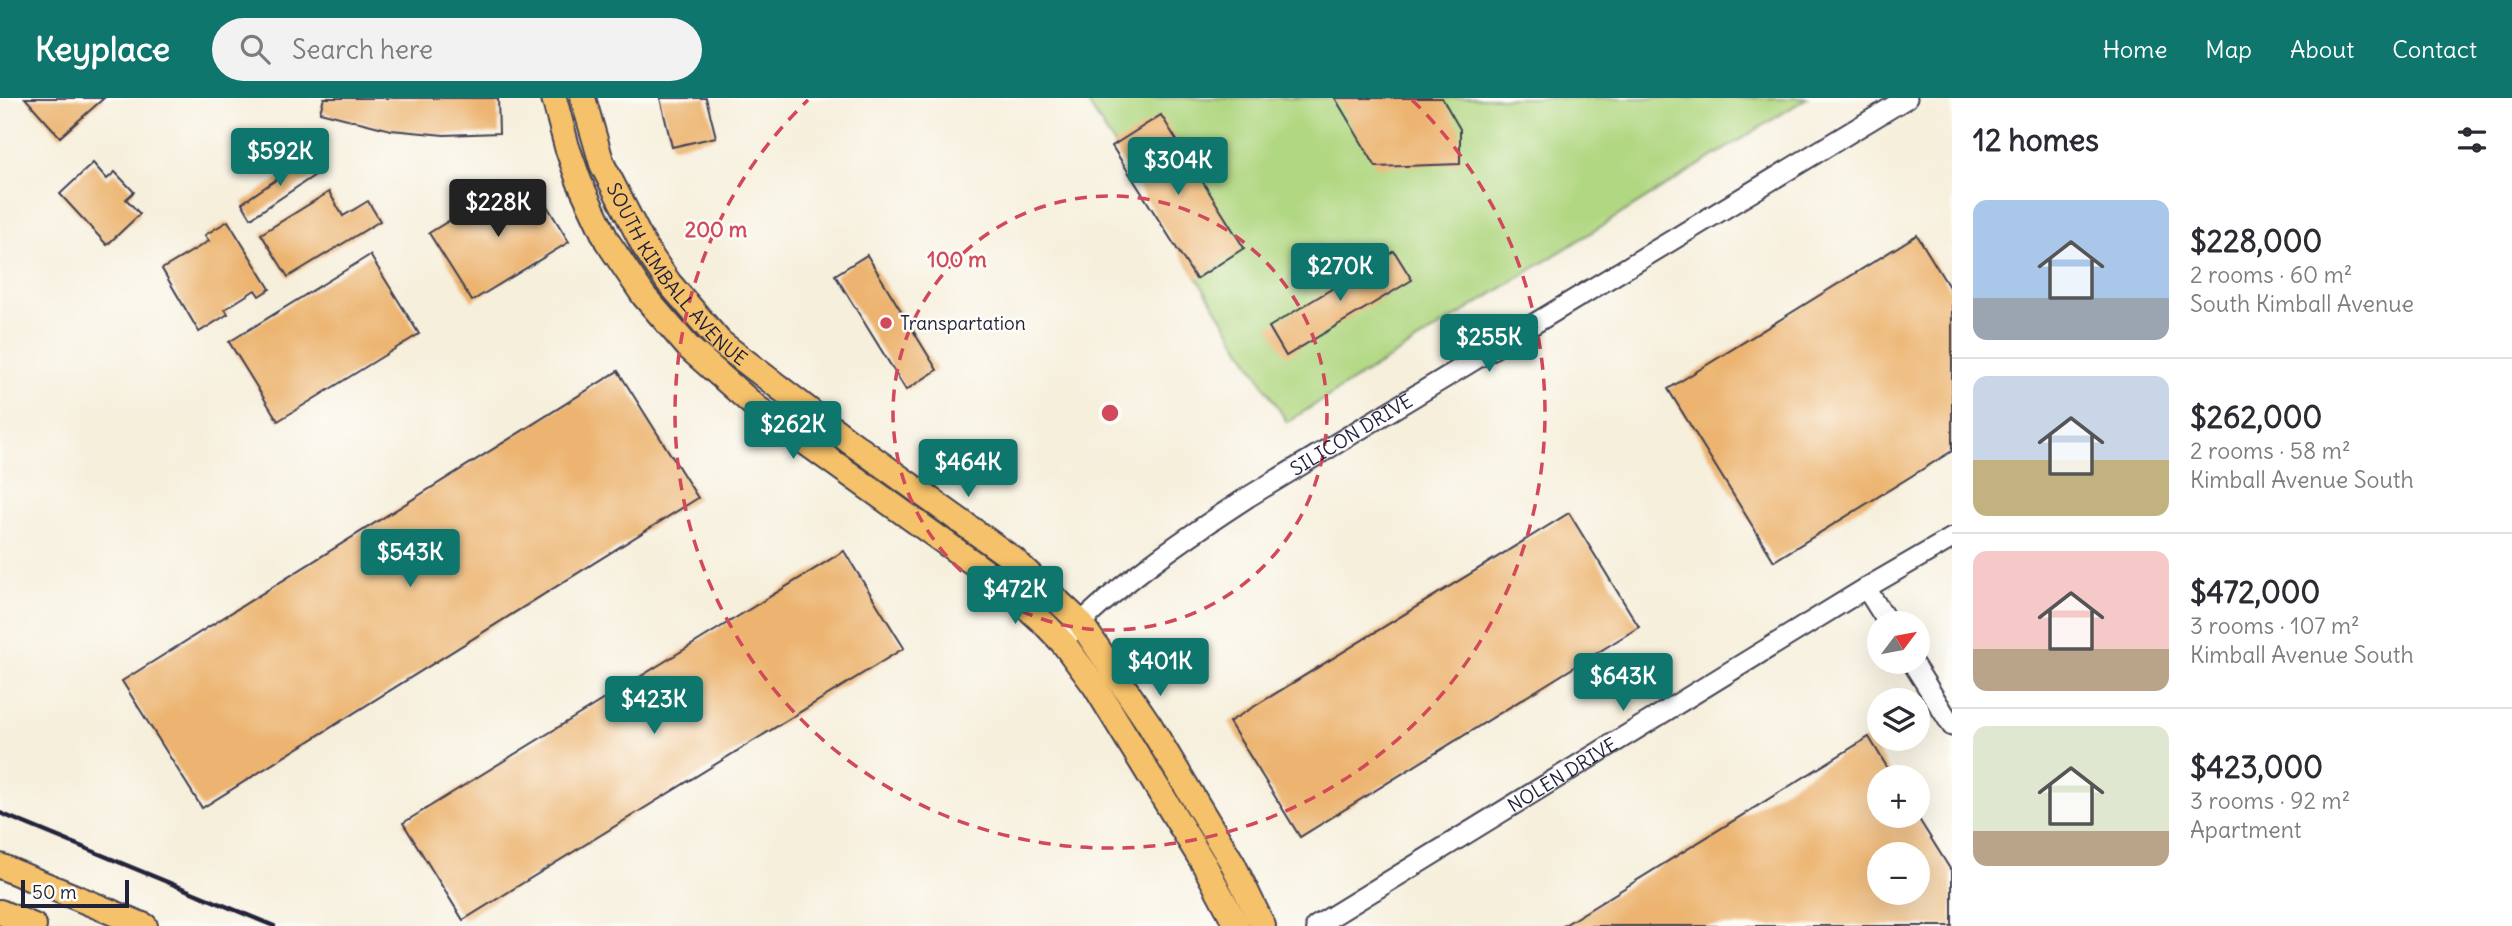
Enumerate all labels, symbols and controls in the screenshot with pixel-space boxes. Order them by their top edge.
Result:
search box [212,18,702,81]
text: Keyplace [35,28,170,70]
icon: search [236,30,274,68]
text: Search here [292,33,433,66]
text: Home [2103,34,2167,64]
text: Map [2205,34,2252,64]
text: About [2290,34,2354,64]
text: Contact [2392,34,2477,64]
text: 12 homes [1973,121,2099,159]
icon: filters [2453,121,2491,159]
pin: $592K [231,129,329,188]
text: $592K [247,136,313,165]
pin: $304K [1129,138,1227,197]
text: $304K [1144,145,1212,174]
street label: SOUTH KIMBALL AVENUE [602,178,752,371]
pin: $228K [449,180,547,239]
text: $228K [465,187,531,216]
text: 200 m [685,216,748,243]
text: $228,000 [2190,222,2322,260]
icon: home [2029,228,2113,312]
pin: $270K [1291,244,1389,303]
text: 100 m [927,246,987,273]
text: $270K [1307,251,1373,280]
text: 2 rooms · 60 m² [2190,260,2352,289]
text: South Kimball Avenue [2190,289,2414,318]
place label: Transpartation [900,311,1026,335]
pin: $255K [1440,314,1538,374]
marker: Transpartation [878,315,894,331]
text: $255K [1456,322,1522,351]
street label: SILICON DRIVE [1286,388,1417,481]
text: $262,000 [2190,398,2322,436]
centre of rings [1098,401,1122,425]
pin: $262K [744,402,842,461]
icon: home [2029,404,2113,488]
text: $262K [760,409,826,438]
text: 2 rooms · 58 m² [2190,436,2351,465]
pin: $464K [919,440,1017,499]
text: $464K [935,447,1001,476]
text: Kimball Avenue South [2190,465,2414,494]
pin: $543K [361,530,459,589]
text: $543K [377,537,443,566]
pin: $472K [966,566,1064,626]
text: $472,000 [2190,573,2320,611]
text: $472K [983,574,1047,603]
icon: home [2029,579,2113,663]
north arrow [1867,611,1930,674]
map controls [1867,611,1930,905]
text: 3 rooms · 107 m² [2190,611,2360,640]
pin: $401K [1111,638,1209,698]
text: Kimball Avenue South [2190,640,2414,669]
text: $401K [1128,646,1192,675]
pin: $643K [1574,654,1672,713]
text: $643K [1590,661,1656,690]
pin: $423K [605,676,703,736]
text: $423K [621,684,687,713]
button: layers [1867,688,1930,751]
street label: NOLEN DRIVE [1503,732,1621,817]
text: $423,000 [2190,748,2323,786]
icon: home [2029,754,2113,838]
button: + [1867,765,1930,828]
text: 3 rooms · 92 m² [2190,786,2350,815]
text: Apartment [2190,815,2302,844]
button: − [1867,842,1930,905]
scale bar [21,877,130,909]
text: 50 m [32,880,77,904]

